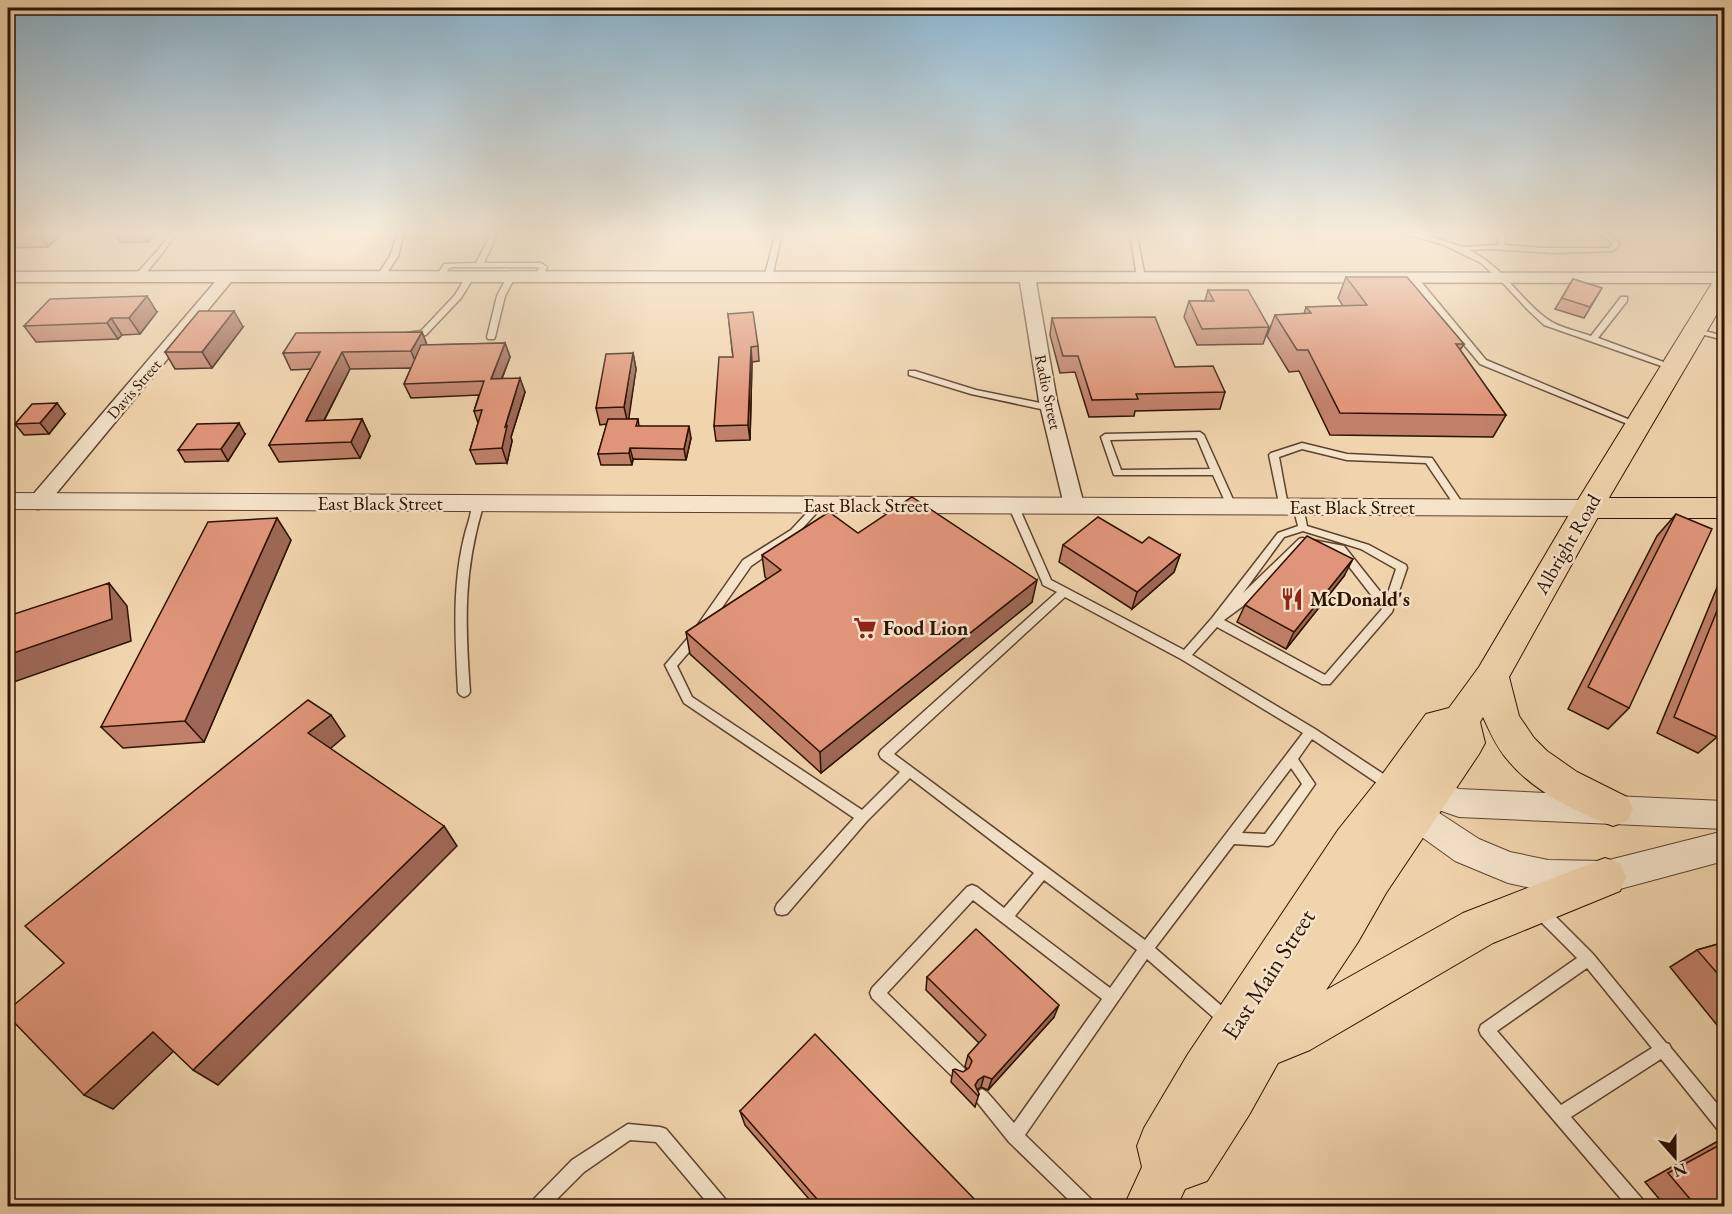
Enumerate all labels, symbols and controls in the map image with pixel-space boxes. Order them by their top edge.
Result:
street label: Radio Street [1030,353,1066,431]
street label: Davis Street [102,355,166,423]
street label: Albright Road [1527,488,1607,600]
street label: East Black Street [317,490,443,516]
street label: East Black Street [803,492,929,518]
street label: East Black Street [1289,494,1415,520]
restaurant icon: McDonald's [1279,586,1305,612]
place label: McDonald's [1310,586,1410,612]
supermarket icon: Food Lion [852,615,878,641]
place label: Food Lion [883,615,968,641]
street label: East Main Street [1214,903,1322,1045]
north arrow [1645,1127,1705,1187]
text: N [1670,1158,1690,1183]

